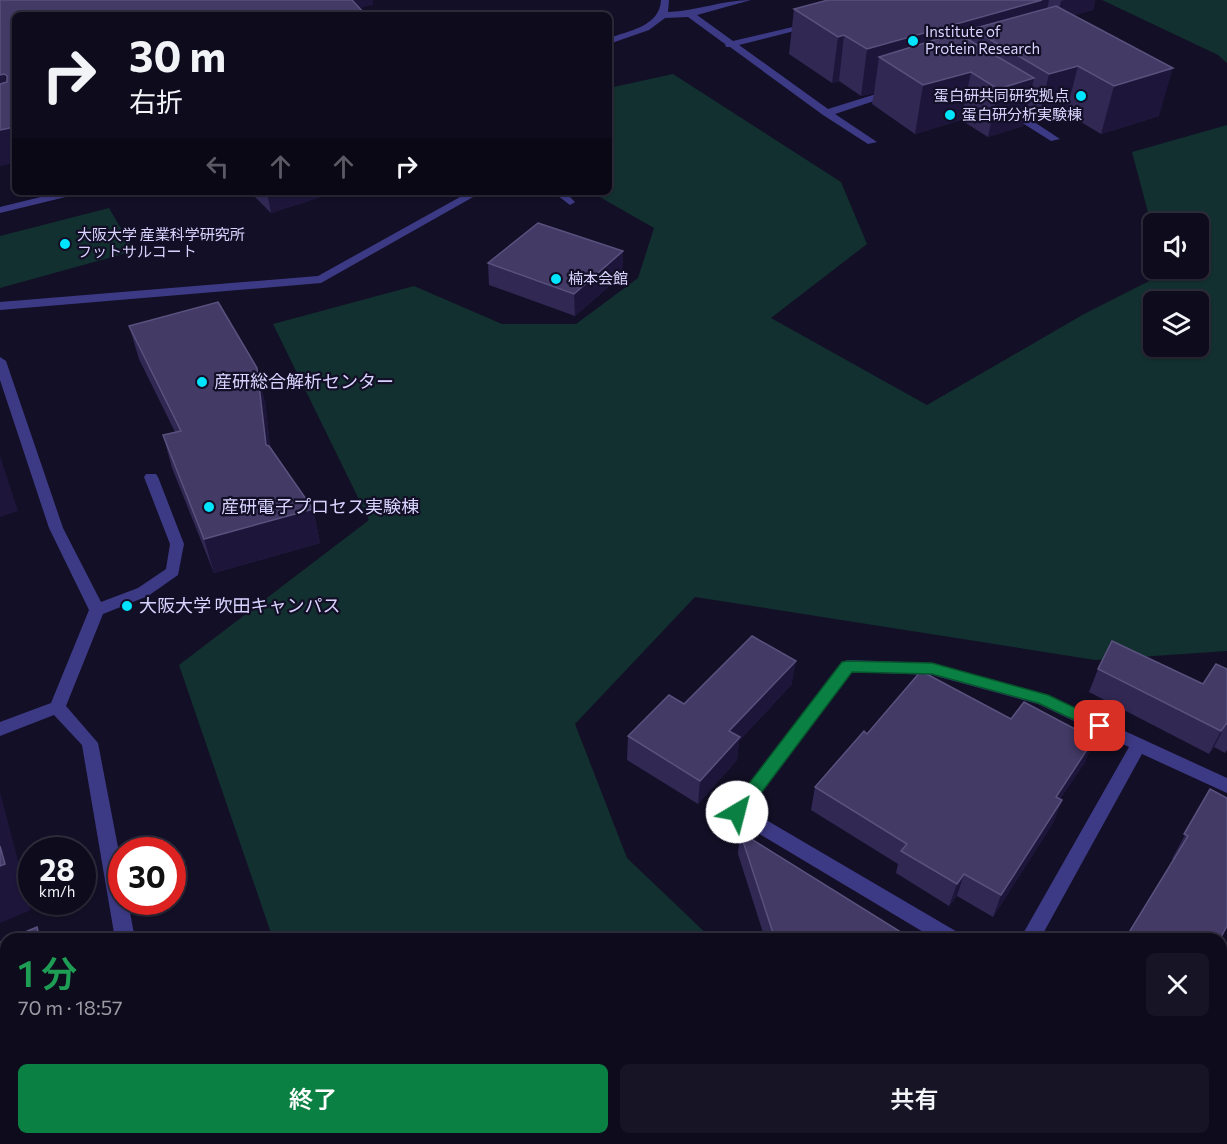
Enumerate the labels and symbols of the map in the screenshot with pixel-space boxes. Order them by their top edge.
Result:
place label: Institute of Protein Research [925,22,1040,57]
marker: Institute of Protein Research [906,34,920,48]
place label: 蛋白研共同研究拠点 [934,86,1069,104]
marker: 蛋白研共同研究拠点 [1074,89,1088,103]
place label: 蛋白研分析実験棟 [962,105,1082,123]
marker: 蛋白研分析実験棟 [943,108,957,122]
place label: 大阪大学 産業科学研究所 フットサルコート [77,225,245,260]
marker: 大阪大学 産業科学研究所 フットサルコート [58,237,72,251]
place label: 楠本会館 [568,269,628,287]
marker: 楠本会館 [549,272,563,286]
place label: 産研総合解析センター [214,370,394,392]
marker: 産研総合解析センター [195,375,209,389]
place label: 産研電子プロセス実験棟 [221,495,419,517]
marker: 産研電子プロセス実験棟 [202,500,216,514]
place label: 大阪大学 吹田キャンパス [139,594,340,616]
marker: 大阪大学 吹田キャンパス [120,599,134,613]
pin [1074,700,1125,751]
position arrow [705,780,769,844]
speed limit sign: 30 [108,837,186,915]

